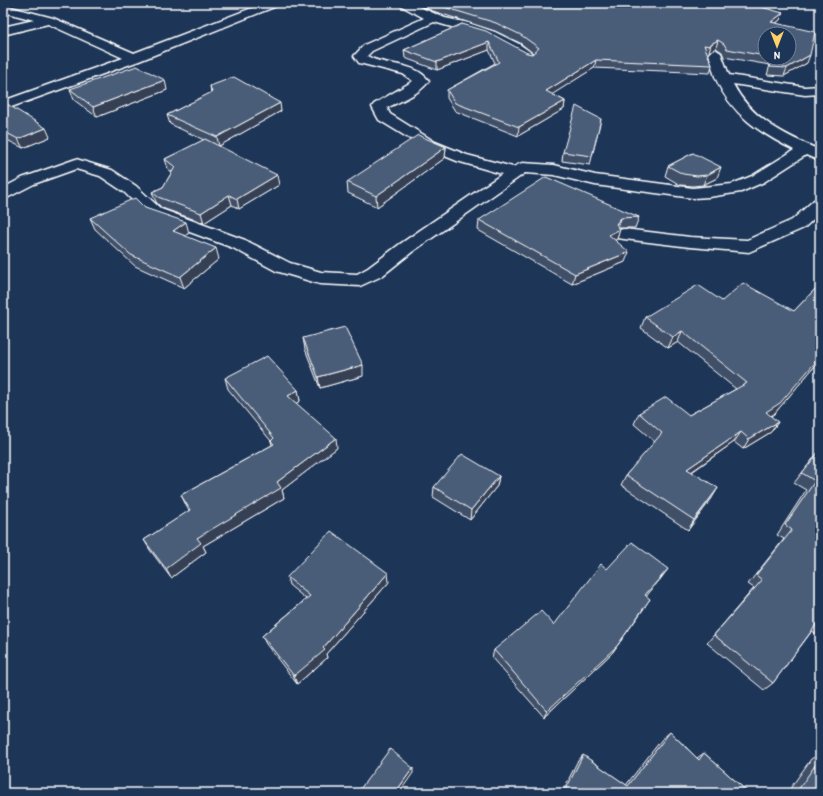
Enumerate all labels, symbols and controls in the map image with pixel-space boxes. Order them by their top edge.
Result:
north arrow [757,26,797,66]
text: N [774,49,780,63]

